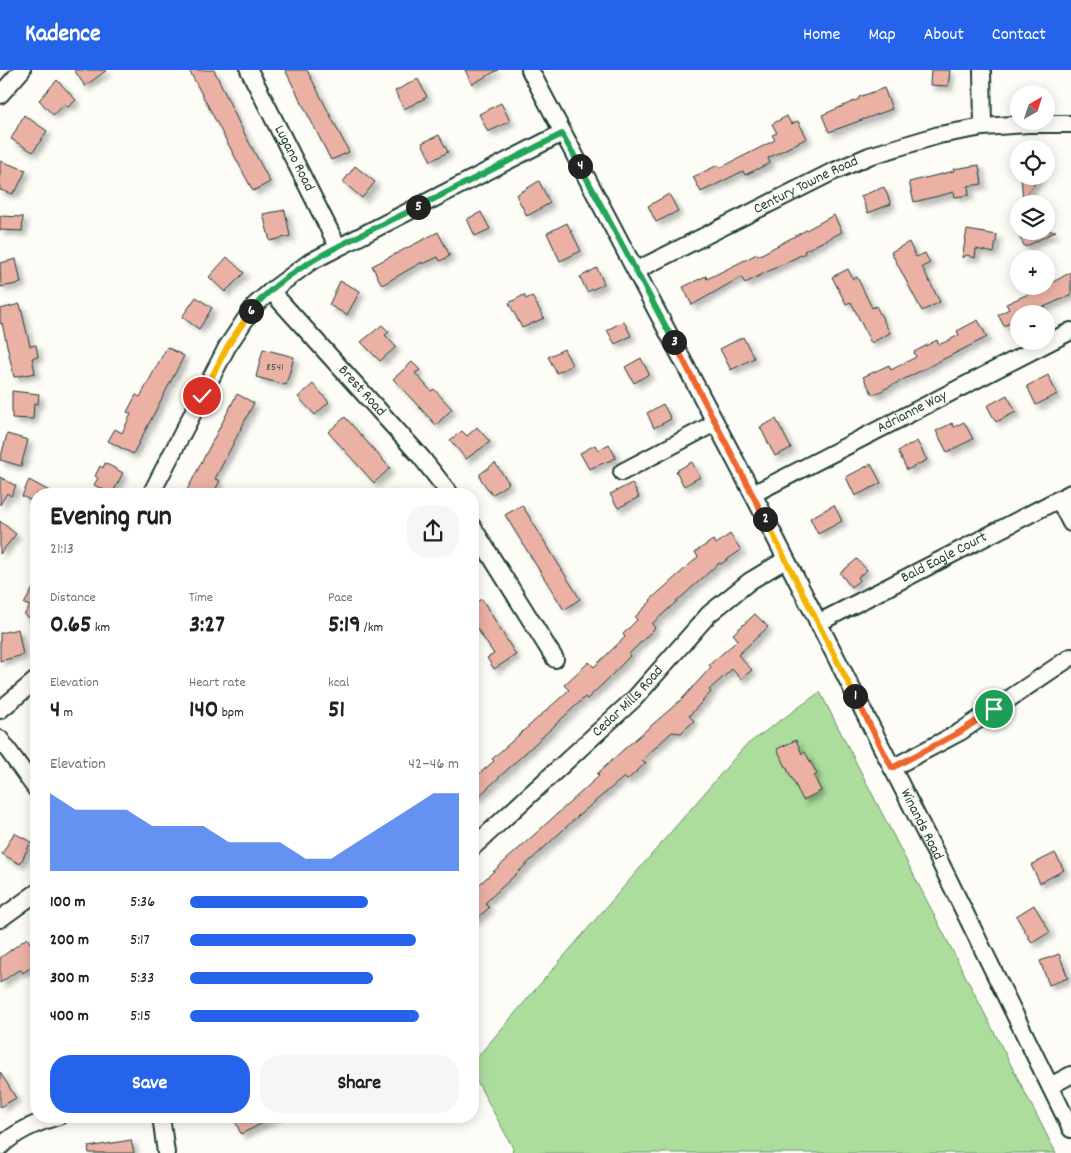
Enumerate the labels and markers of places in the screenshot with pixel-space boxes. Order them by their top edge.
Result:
pin: 4 [568,154,592,178]
pin: 5 [406,194,430,220]
pin: 6 [238,298,264,324]
pin: 3 [662,330,686,354]
pin [181,375,223,417]
pin: 2 [752,506,778,532]
pin: 1 [842,684,868,708]
pin [973,688,1015,730]

